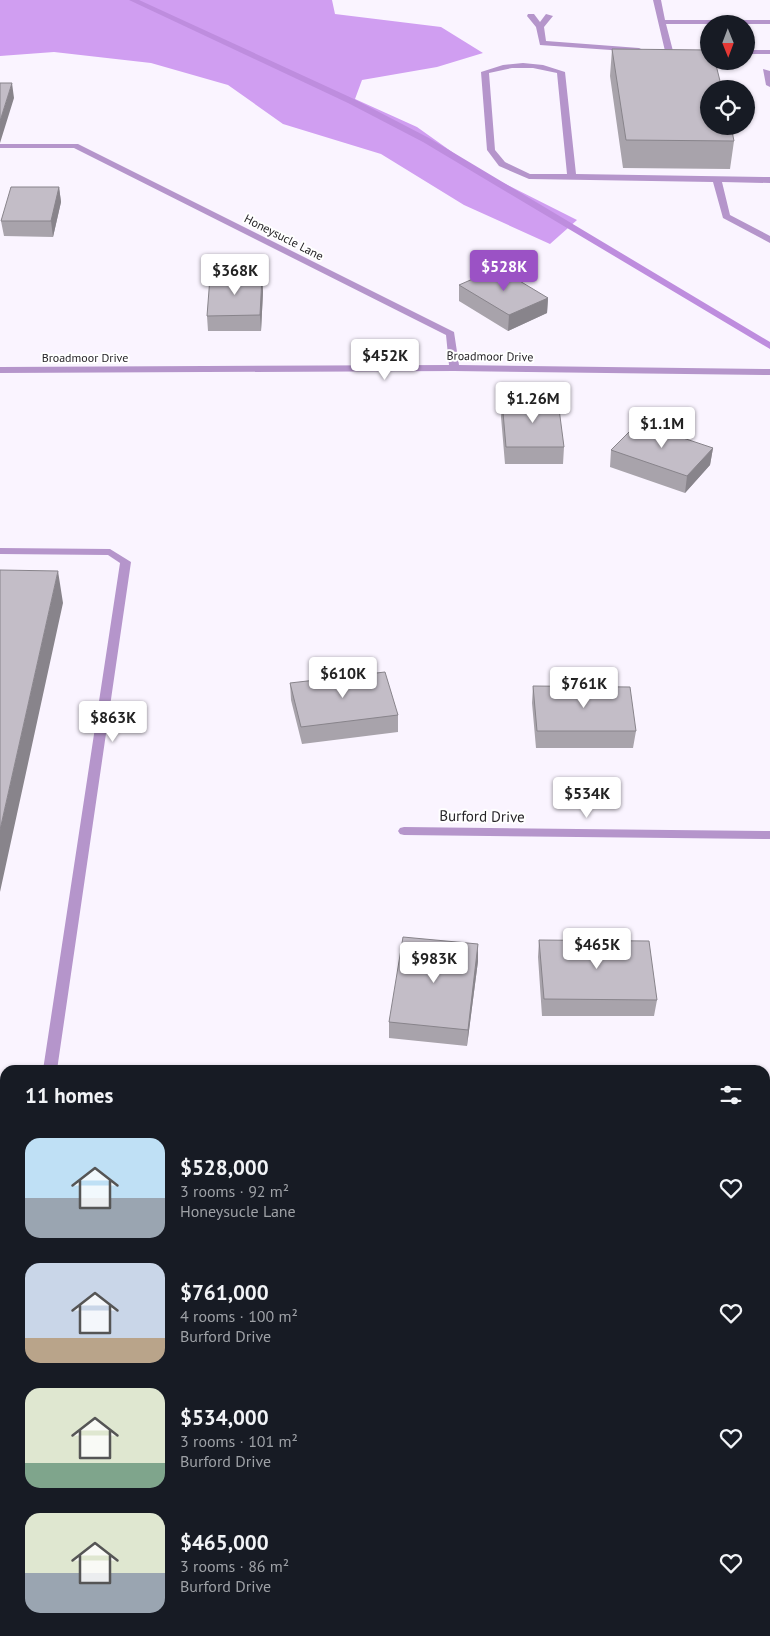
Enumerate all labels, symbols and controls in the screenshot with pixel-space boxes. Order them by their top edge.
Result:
north arrow [700,15,755,70]
map controls [700,15,755,135]
button: locate [700,80,755,135]
street label: Honeysucle Lane [242,211,326,263]
pin: $528K [469,250,539,292]
pin: $368K [200,254,270,296]
text: $528K [481,256,527,276]
text: $368K [212,260,258,280]
pin: $452K [350,338,420,381]
text: $452K [362,345,408,365]
street label: Broadmoor Drive [447,348,533,364]
street label: Broadmoor Drive [42,350,128,365]
pin: $1.26M [492,382,574,424]
text: $1.26M [506,388,560,408]
pin: $1.1M [627,406,697,449]
text: $1.1M [640,413,684,433]
pin: $610K [308,656,378,699]
text: $610K [320,663,366,683]
pin: $761K [549,666,619,709]
text: $761K [561,673,607,693]
pin: $863K [78,700,148,743]
text: $863K [90,707,136,727]
pin: $534K [552,776,622,819]
text: $534K [564,783,610,803]
street label: Burford Drive [439,806,525,826]
pin: $465K [562,928,632,970]
text: $465K [574,934,620,954]
pin: $983K [399,942,469,984]
text: $983K [411,948,457,968]
icon: filters [717,1081,745,1109]
text: 11 homes [25,1082,113,1109]
text: $528,000 [180,1154,269,1181]
icon: home [65,1158,125,1218]
icon: heart [717,1174,745,1202]
text: 3 rooms · 92 m² [180,1181,289,1201]
text: Honeysucle Lane [180,1201,296,1221]
text: $761,000 [180,1279,269,1306]
icon: home [65,1283,125,1343]
icon: heart [717,1299,745,1327]
text: 4 rooms · 100 m² [180,1306,298,1326]
text: Burford Drive [180,1326,271,1346]
text: $534,000 [180,1404,269,1431]
icon: home [65,1408,125,1468]
icon: heart [717,1424,745,1452]
text: 3 rooms · 101 m² [180,1431,298,1451]
text: Burford Drive [180,1451,271,1471]
text: $465,000 [180,1529,269,1556]
icon: home [65,1533,125,1593]
icon: heart [717,1549,745,1577]
text: 3 rooms · 86 m² [180,1556,289,1576]
text: Burford Drive [180,1576,271,1596]

